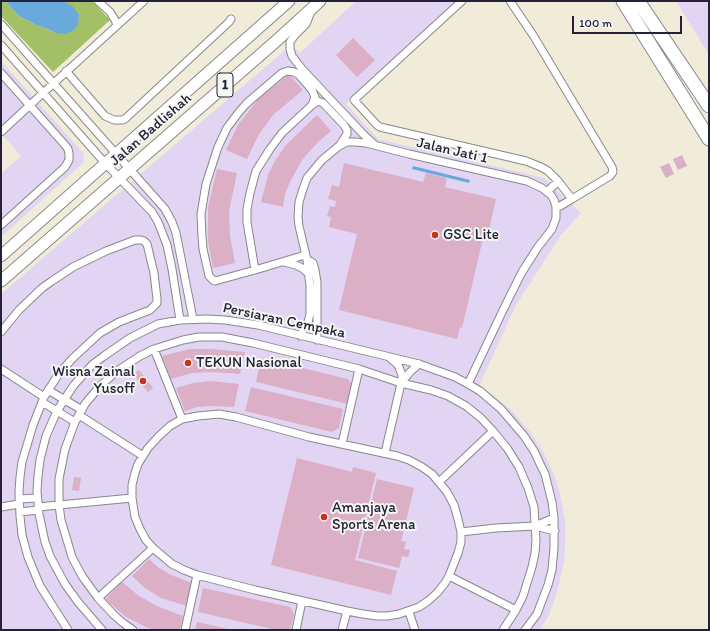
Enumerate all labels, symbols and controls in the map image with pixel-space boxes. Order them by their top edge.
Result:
scale bar [574,8,684,34]
text: 100 m [579,16,612,30]
road number: 1 [217,73,233,97]
street label: Jalan Badlishah [107,90,195,170]
street label: Jalan Jati 1 [415,134,489,168]
place label: GSC Lite [443,226,499,244]
marker: GSC Lite [430,230,440,240]
street label: Persiaran Cempaka [221,299,347,343]
place label: TEKUN Nasional [196,354,302,372]
marker: TEKUN Nasional [183,358,193,368]
place label: Wisna Zainal Yusoff [52,363,135,398]
marker: Wisna Zainal Yusoff [138,376,148,386]
place label: Amanjaya Sports Arena [332,499,415,534]
marker: Amanjaya Sports Arena [319,512,329,522]

